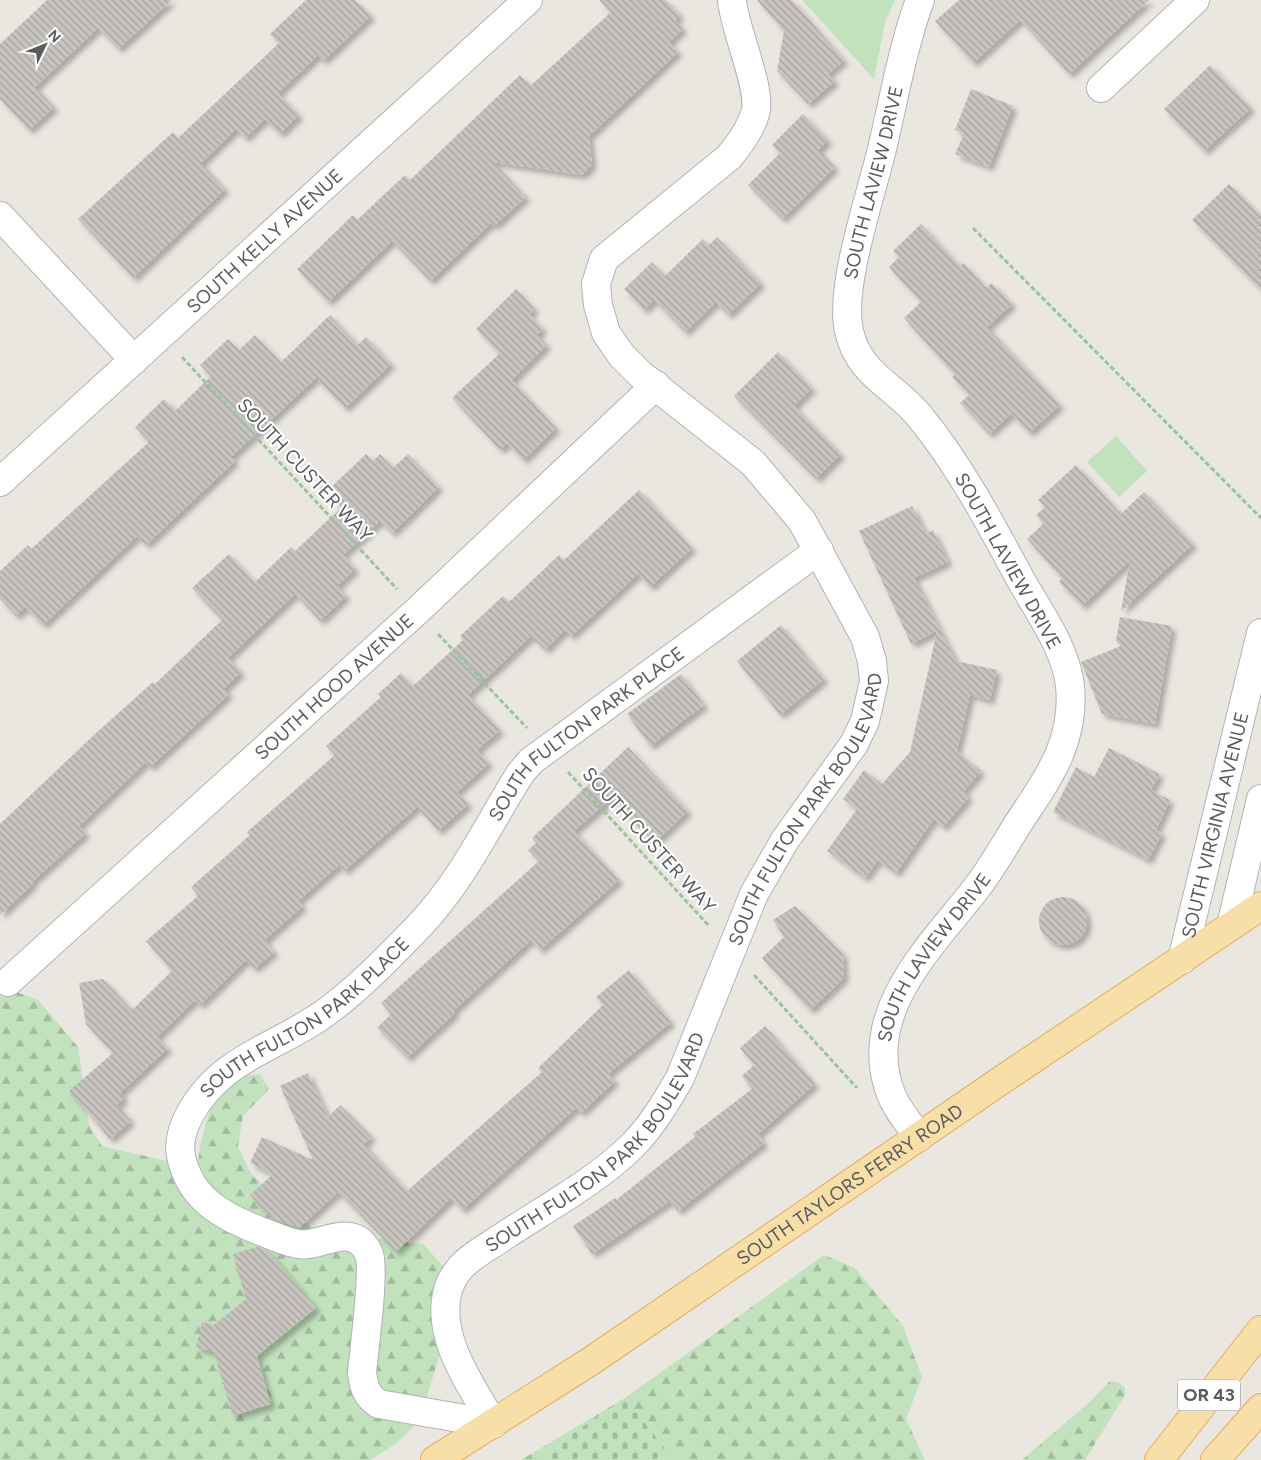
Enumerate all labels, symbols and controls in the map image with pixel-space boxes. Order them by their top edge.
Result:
north arrow [20,20,70,70]
text: N [44,27,64,46]
street label: SOUTH LAVIEW DRIVE [839,83,907,281]
street label: SOUTH KELLY AVENUE [181,164,347,318]
street label: SOUTH CUSTER WAY [232,393,378,547]
street label: SOUTH LAVIEW DRIVE [950,469,1066,653]
street label: SOUTH HOOD AVENUE [250,608,418,764]
street label: SOUTH FULTON PARK PLACE [483,641,689,825]
street label: SOUTH FULTON PARK BOULEVARD [723,672,886,949]
street label: SOUTH VIRGINIA AVENUE [1176,709,1253,940]
street label: SOUTH CUSTER WAY [578,762,721,918]
street label: SOUTH LAVIEW DRIVE [872,868,996,1043]
street label: SOUTH FULTON PARK PLACE [194,932,414,1102]
street label: SOUTH FULTON PARK BOULEVARD [481,1029,709,1257]
street label: SOUTH TAYLORS FERRY ROAD [732,1099,967,1270]
road number: OR 43 [1178,1380,1240,1410]

